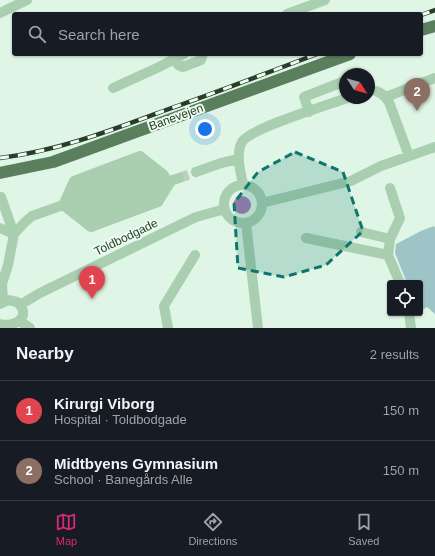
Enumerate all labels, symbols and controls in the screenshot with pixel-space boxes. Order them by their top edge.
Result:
search box [12,12,423,56]
icon: search [26,23,48,45]
text: Search here [58,26,140,43]
north arrow [339,68,375,104]
pin: 2 [404,78,430,111]
street label: Banevejen [147,101,205,133]
your location [195,119,215,139]
street label: Toldbodgade [92,216,160,258]
pin: 1 [79,266,105,299]
map controls [387,280,423,316]
button: locate [387,280,423,316]
text: Nearby [16,344,74,363]
text: 2 results [370,347,419,362]
text: Kirurgi Viborg [54,395,155,412]
text: 1 [25,403,33,418]
text: 150 m [383,403,419,418]
text: Hospital · Toldbodgade [54,412,187,427]
text: Midtbyens Gymnasium [54,455,218,472]
text: 2 [25,463,33,478]
text: 150 m [383,463,419,478]
text: School · Banegårds Alle [54,472,193,487]
tab: Map [55,511,77,547]
tab: Directions [188,511,237,547]
tab: Saved [348,511,379,547]

